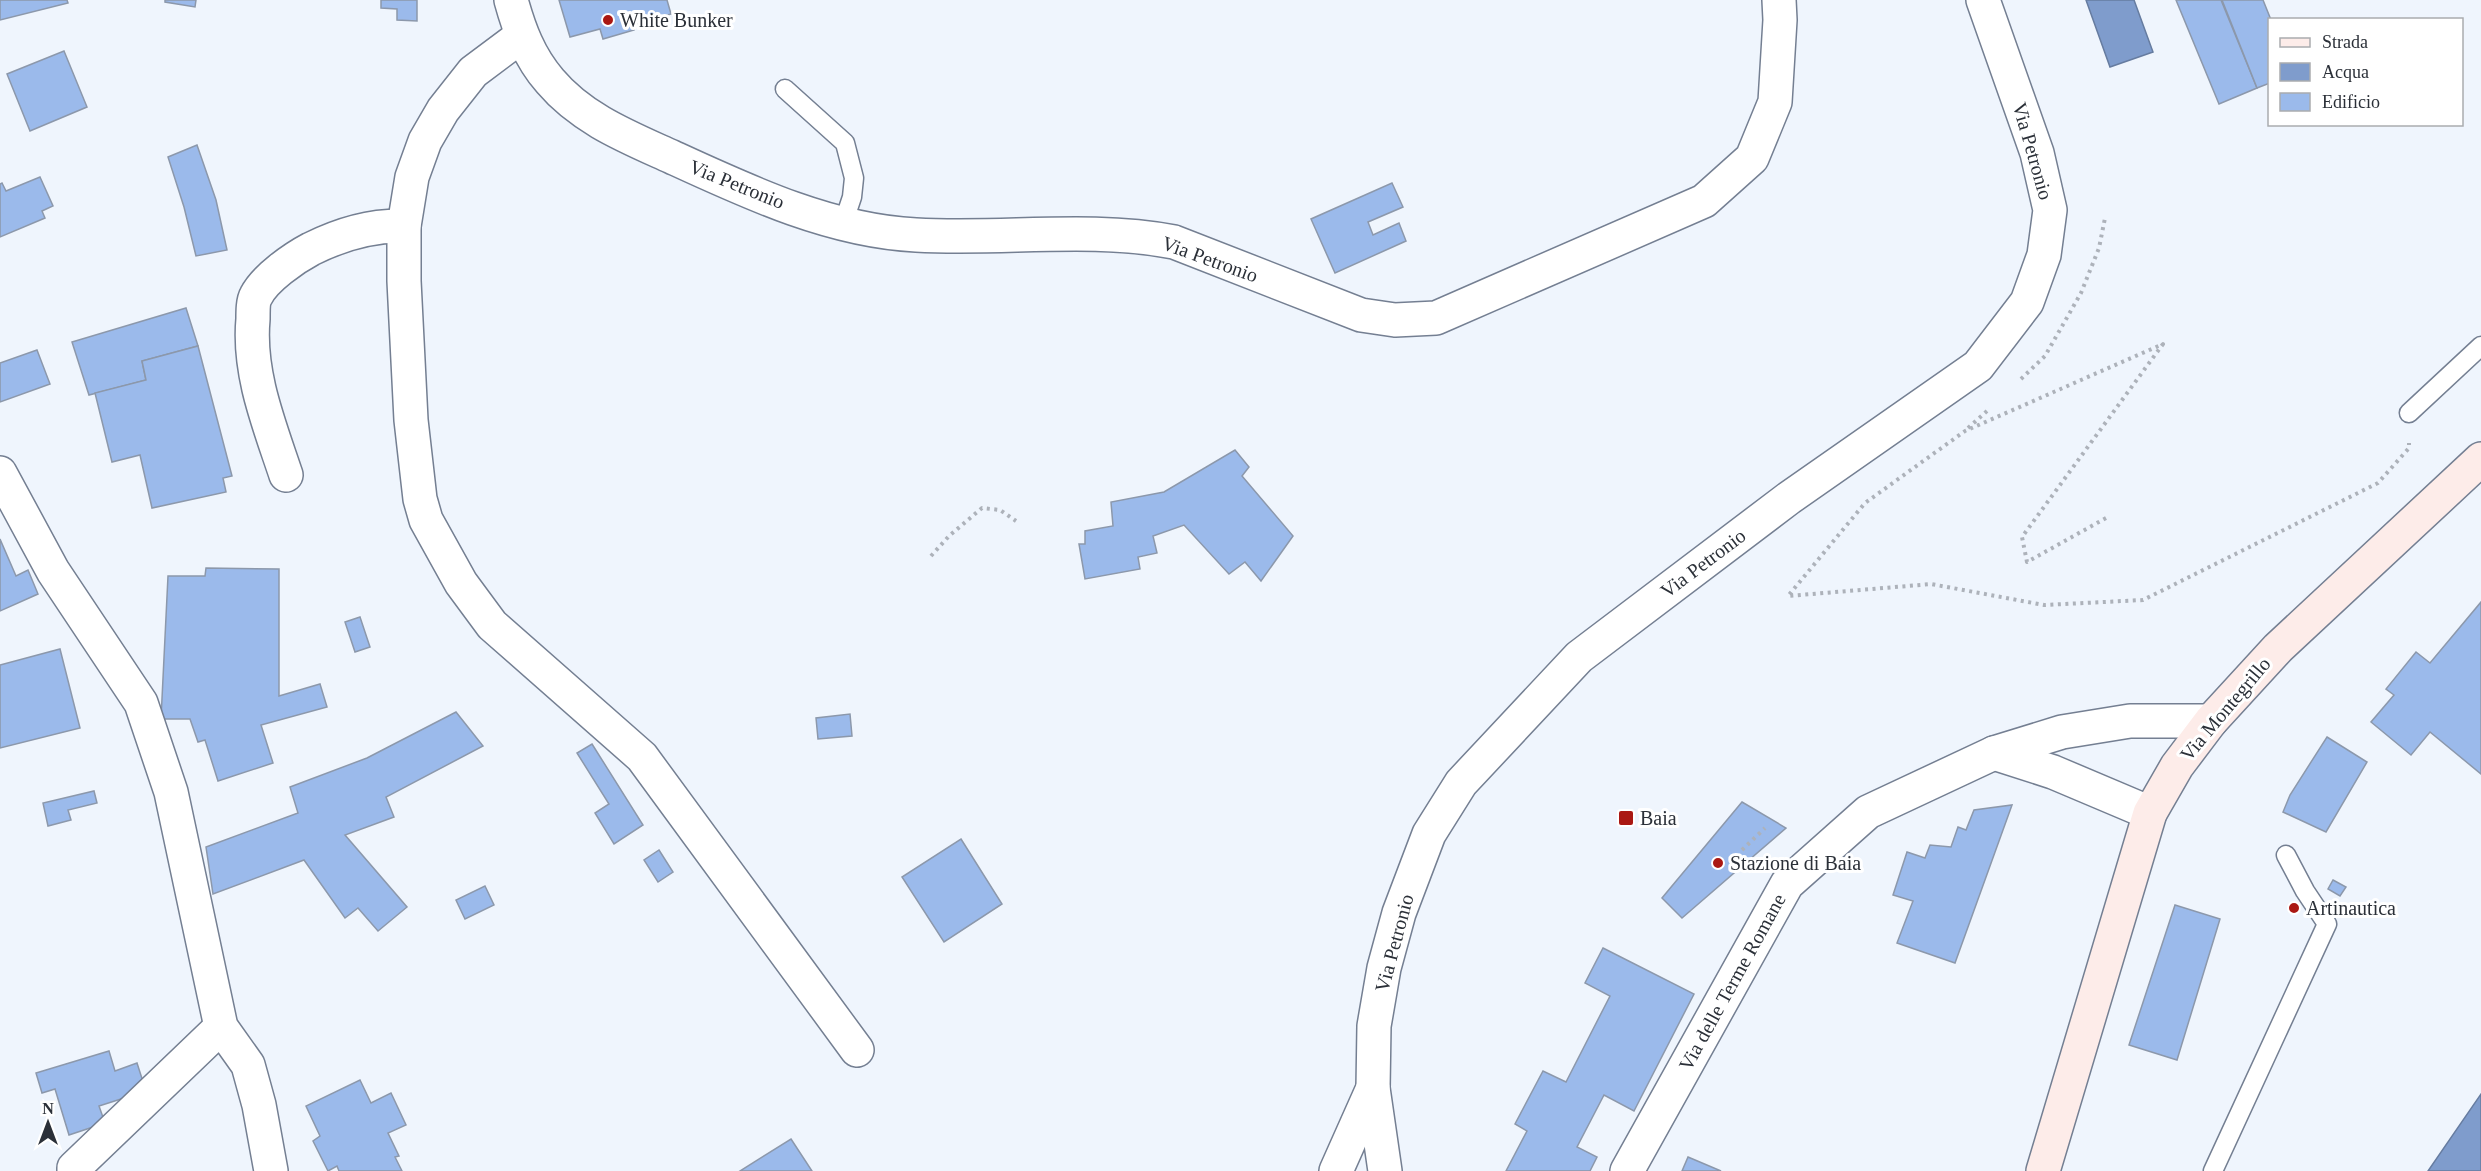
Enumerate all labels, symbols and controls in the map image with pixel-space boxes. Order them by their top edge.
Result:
place label: White Bunker [620,9,733,31]
marker: White Bunker [601,13,615,27]
legend [2268,18,2463,126]
text: Strada [2322,32,2368,52]
text: Acqua [2322,62,2369,82]
text: Edificio [2322,92,2380,112]
street label: Via Petronio [2009,100,2057,202]
street label: Via Petronio [686,155,788,213]
street label: Via Petronio [1159,231,1261,287]
street label: Via Petronio [1656,524,1750,602]
street label: Via Montegrillo [2175,653,2275,766]
place label: Baia [1640,807,1677,829]
marker: Baia [1617,809,1635,827]
place label: Stazione di Baia [1730,852,1861,874]
marker: Stazione di Baia [1711,856,1725,870]
street label: Via delle Terme Romane [1674,890,1790,1074]
street label: Via Petronio [1370,892,1418,994]
place label: Artinautica [2306,897,2396,919]
marker: Artinautica [2287,901,2301,915]
north arrow [18,1093,78,1153]
text: N [42,1100,54,1117]

